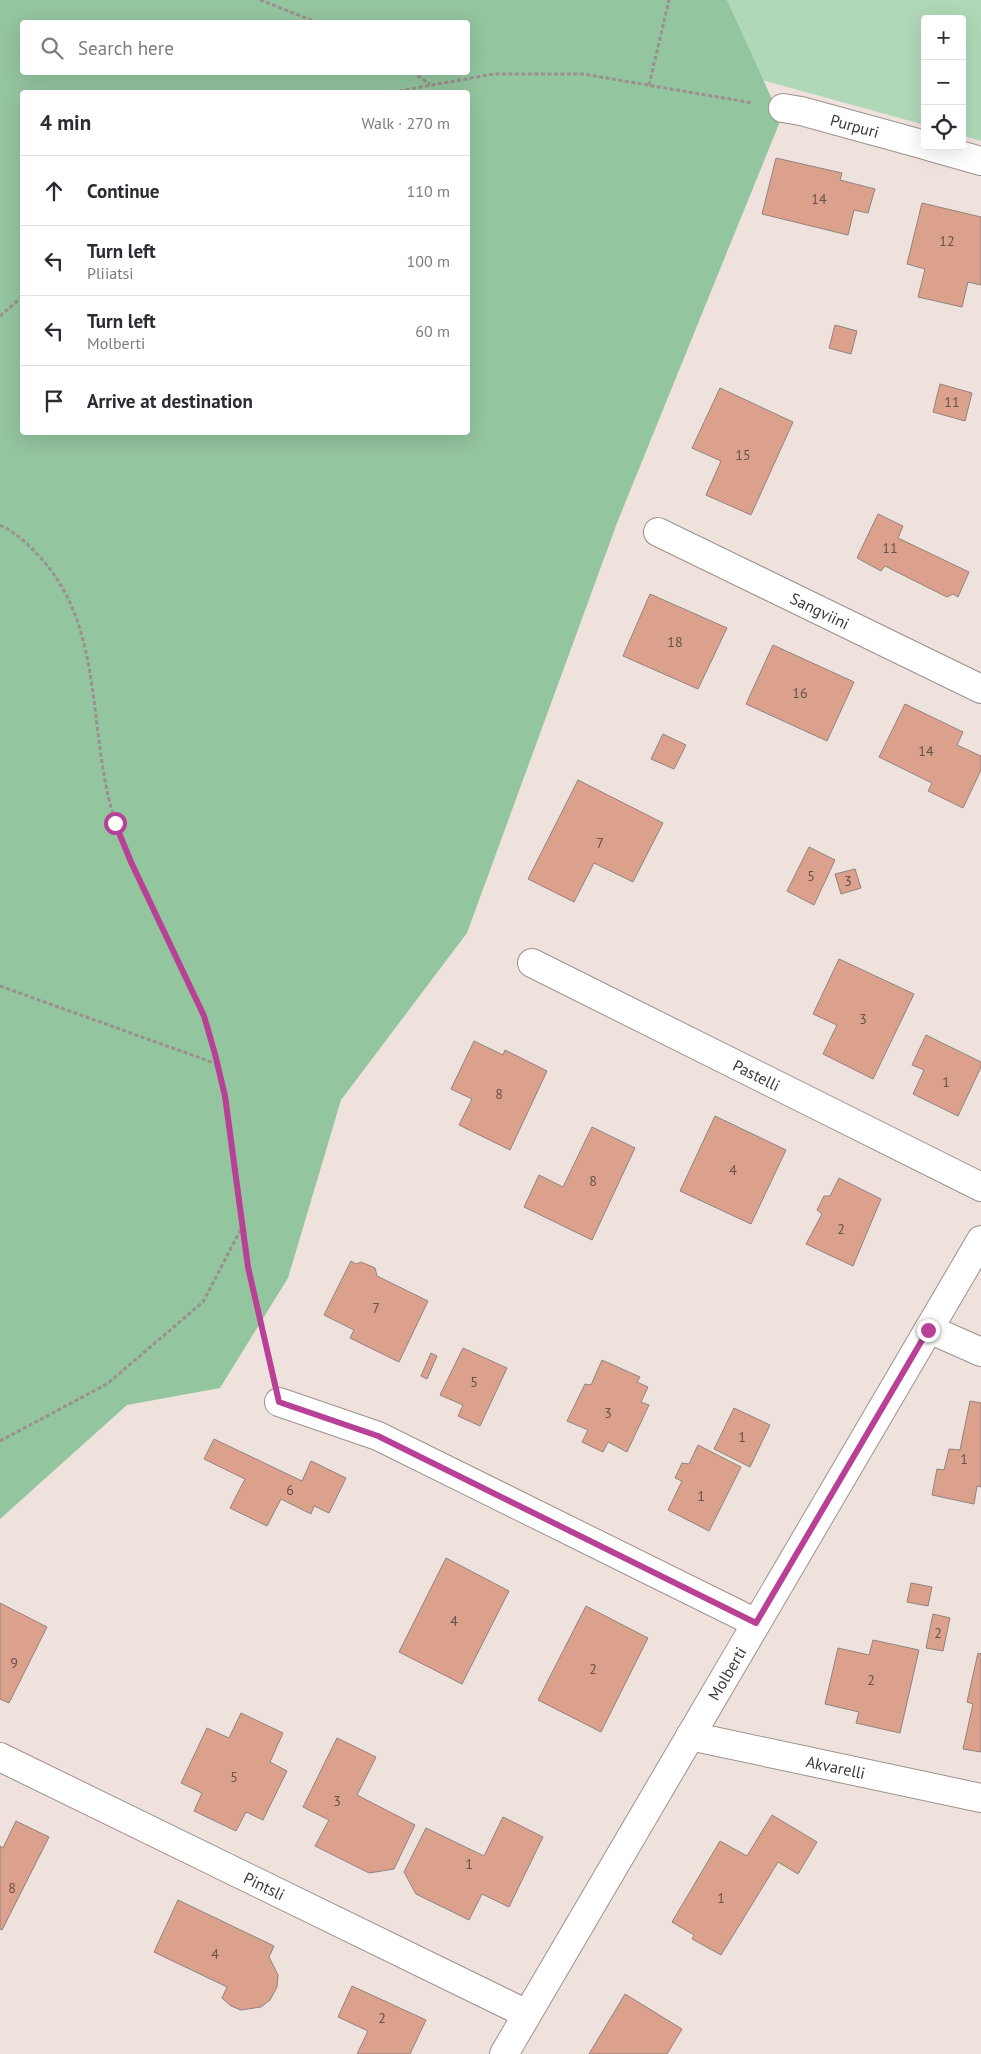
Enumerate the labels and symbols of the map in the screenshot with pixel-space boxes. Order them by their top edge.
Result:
street label: Purpuri [828,110,881,142]
house number: 14 [811,190,827,208]
house number: 12 [939,232,955,250]
house number: 11 [944,393,960,411]
house number: 15 [735,446,751,464]
house number: 11 [882,539,898,557]
street label: Sangviini [787,588,853,633]
house number: 18 [667,633,683,651]
house number: 16 [792,684,808,702]
house number: 14 [918,742,934,760]
route start [104,812,127,835]
house number: 7 [596,834,604,852]
house number: 5 [807,867,815,885]
house number: 3 [844,872,852,890]
house number: 3 [859,1010,867,1028]
street label: Pastelli [730,1055,783,1095]
house number: 1 [942,1073,950,1091]
house number: 8 [495,1085,503,1103]
house number: 4 [729,1161,737,1179]
house number: 8 [589,1172,597,1190]
house number: 2 [837,1220,845,1238]
house number: 7 [372,1299,380,1317]
route end [917,1319,940,1342]
house number: 5 [470,1373,478,1391]
house number: 3 [604,1404,612,1422]
house number: 1 [738,1428,746,1446]
house number: 1 [960,1450,968,1468]
house number: 6 [286,1481,294,1499]
house number: 1 [697,1487,705,1505]
house number: 4 [450,1612,458,1630]
house number: 2 [934,1624,942,1642]
street label: Molberti [704,1643,750,1704]
house number: 9 [10,1654,18,1672]
house number: 2 [589,1660,597,1678]
house number: 2 [867,1671,875,1689]
street label: Akvarelli [804,1751,867,1783]
house number: 5 [230,1768,238,1786]
house number: 3 [333,1792,341,1810]
house number: 1 [465,1855,473,1873]
street label: Pintsli [240,1867,288,1904]
house number: 8 [8,1879,16,1897]
house number: 1 [717,1889,725,1907]
house number: 4 [211,1945,219,1963]
house number: 2 [378,2009,386,2027]

